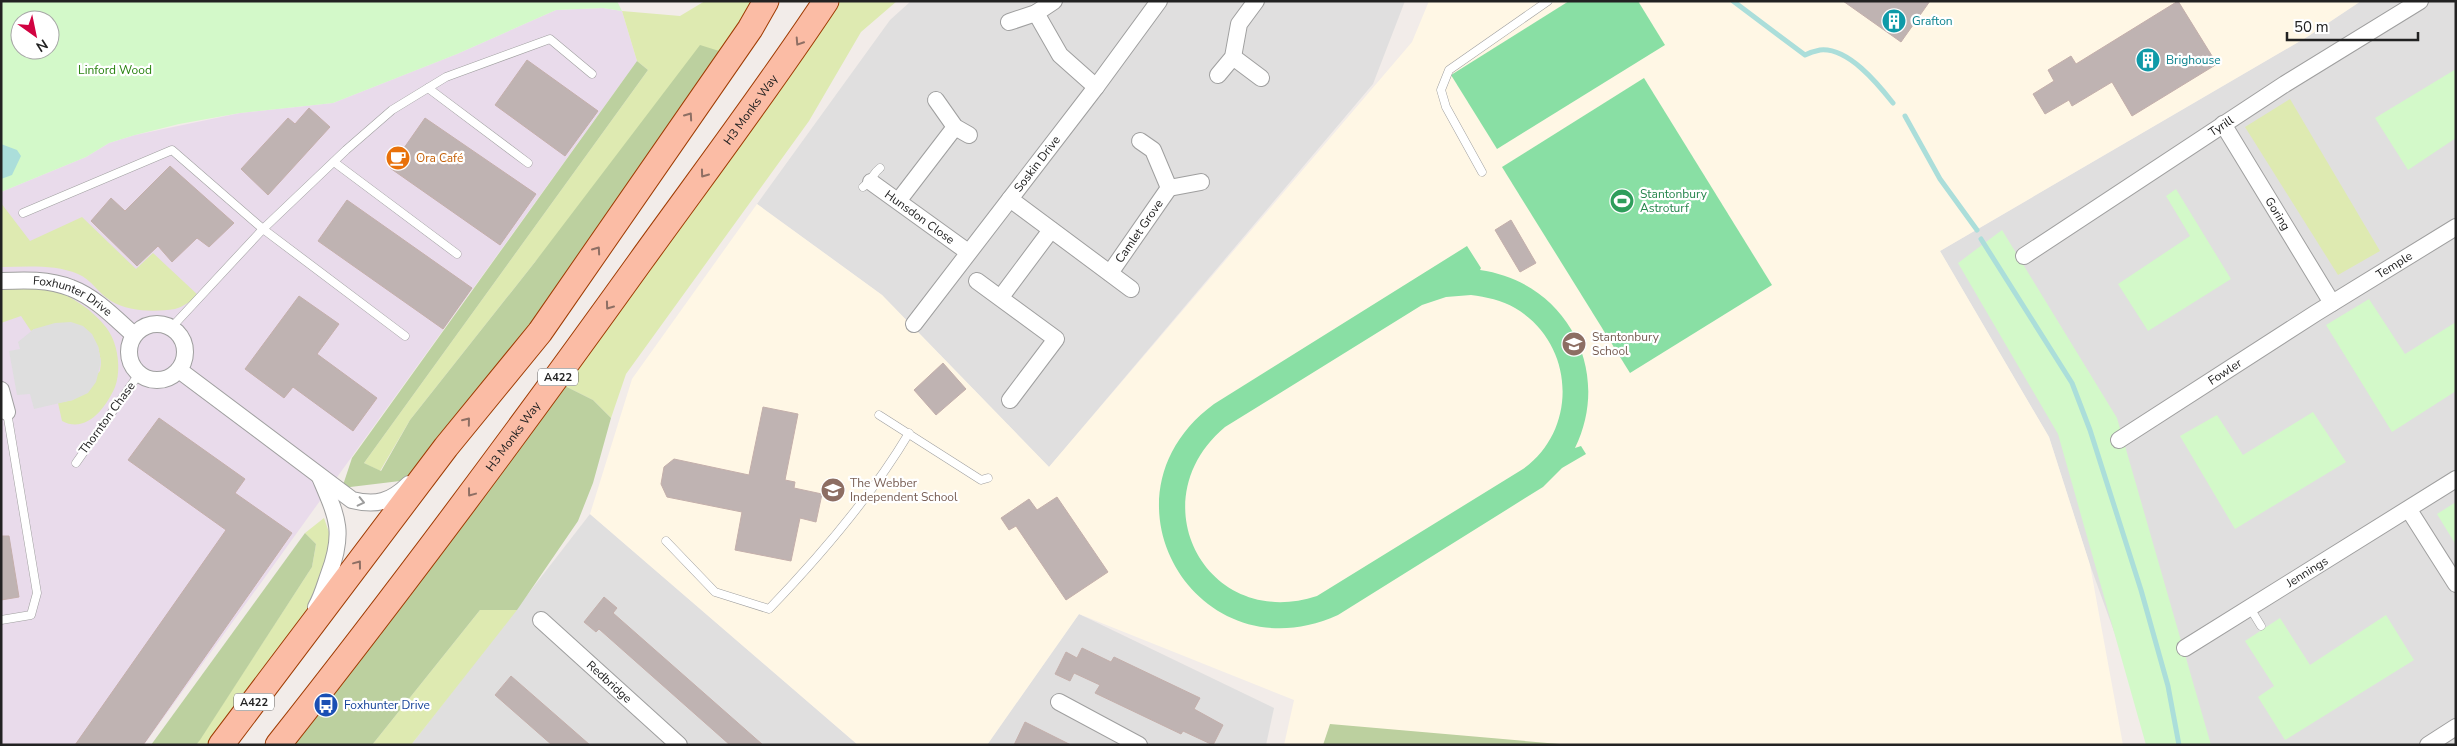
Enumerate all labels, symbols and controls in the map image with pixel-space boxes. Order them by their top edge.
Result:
building icon: Grafton [1881,8,1907,34]
north arrow [10,10,60,60]
scale bar [2287,10,2418,42]
place label: Grafton [1912,13,1953,29]
text: 50 m [2294,17,2329,37]
text: N [32,35,51,56]
one-way arrow [795,37,805,46]
building icon: Brighouse [2135,47,2161,73]
place label: Brighouse [2166,52,2221,68]
park label: Linford Wood [78,62,152,78]
street label: H3 Monks Way [720,71,782,148]
one-way arrow [683,112,692,122]
street label: Tyrill [2205,112,2237,140]
street label: Soskin Drive [1010,132,1064,195]
cafe icon: Ora Café [385,145,411,171]
place label: Ora Café [416,150,463,166]
one-way arrow [701,168,710,178]
street label: Hunsdon Close [882,186,958,248]
place label: Stantonbury Astroturf [1640,186,1708,216]
sports icon: Stantonbury Astroturf [1609,188,1635,214]
street label: Goring [2261,194,2294,233]
street label: Camlet Grove [1111,196,1167,266]
one-way arrow [591,246,600,255]
street label: Temple [2373,248,2415,282]
street label: Foxhunter Drive [32,273,116,320]
one-way arrow [606,300,615,310]
place label: Stantonbury School [1592,329,1660,359]
school or university icon: Stantonbury School [1561,331,1587,357]
street label: Fowler [2205,355,2245,389]
road number: A422 [538,368,578,386]
street label: Thornton Chase [75,379,139,457]
street label: H3 Monks Way [482,398,545,475]
one-way arrow [462,418,470,427]
place label: The Webber Independent School [850,475,958,505]
school or university icon: The Webber Independent School [820,477,846,503]
one-way arrow [468,487,477,497]
one-way arrow [357,496,366,507]
street label: Jennings [2282,553,2331,591]
one-way arrow [353,561,361,570]
street label: Redbridge [583,657,635,706]
bus stop icon: Foxhunter Drive [313,692,339,718]
road number: A422 [234,694,274,710]
place label: Foxhunter Drive [344,697,430,713]

